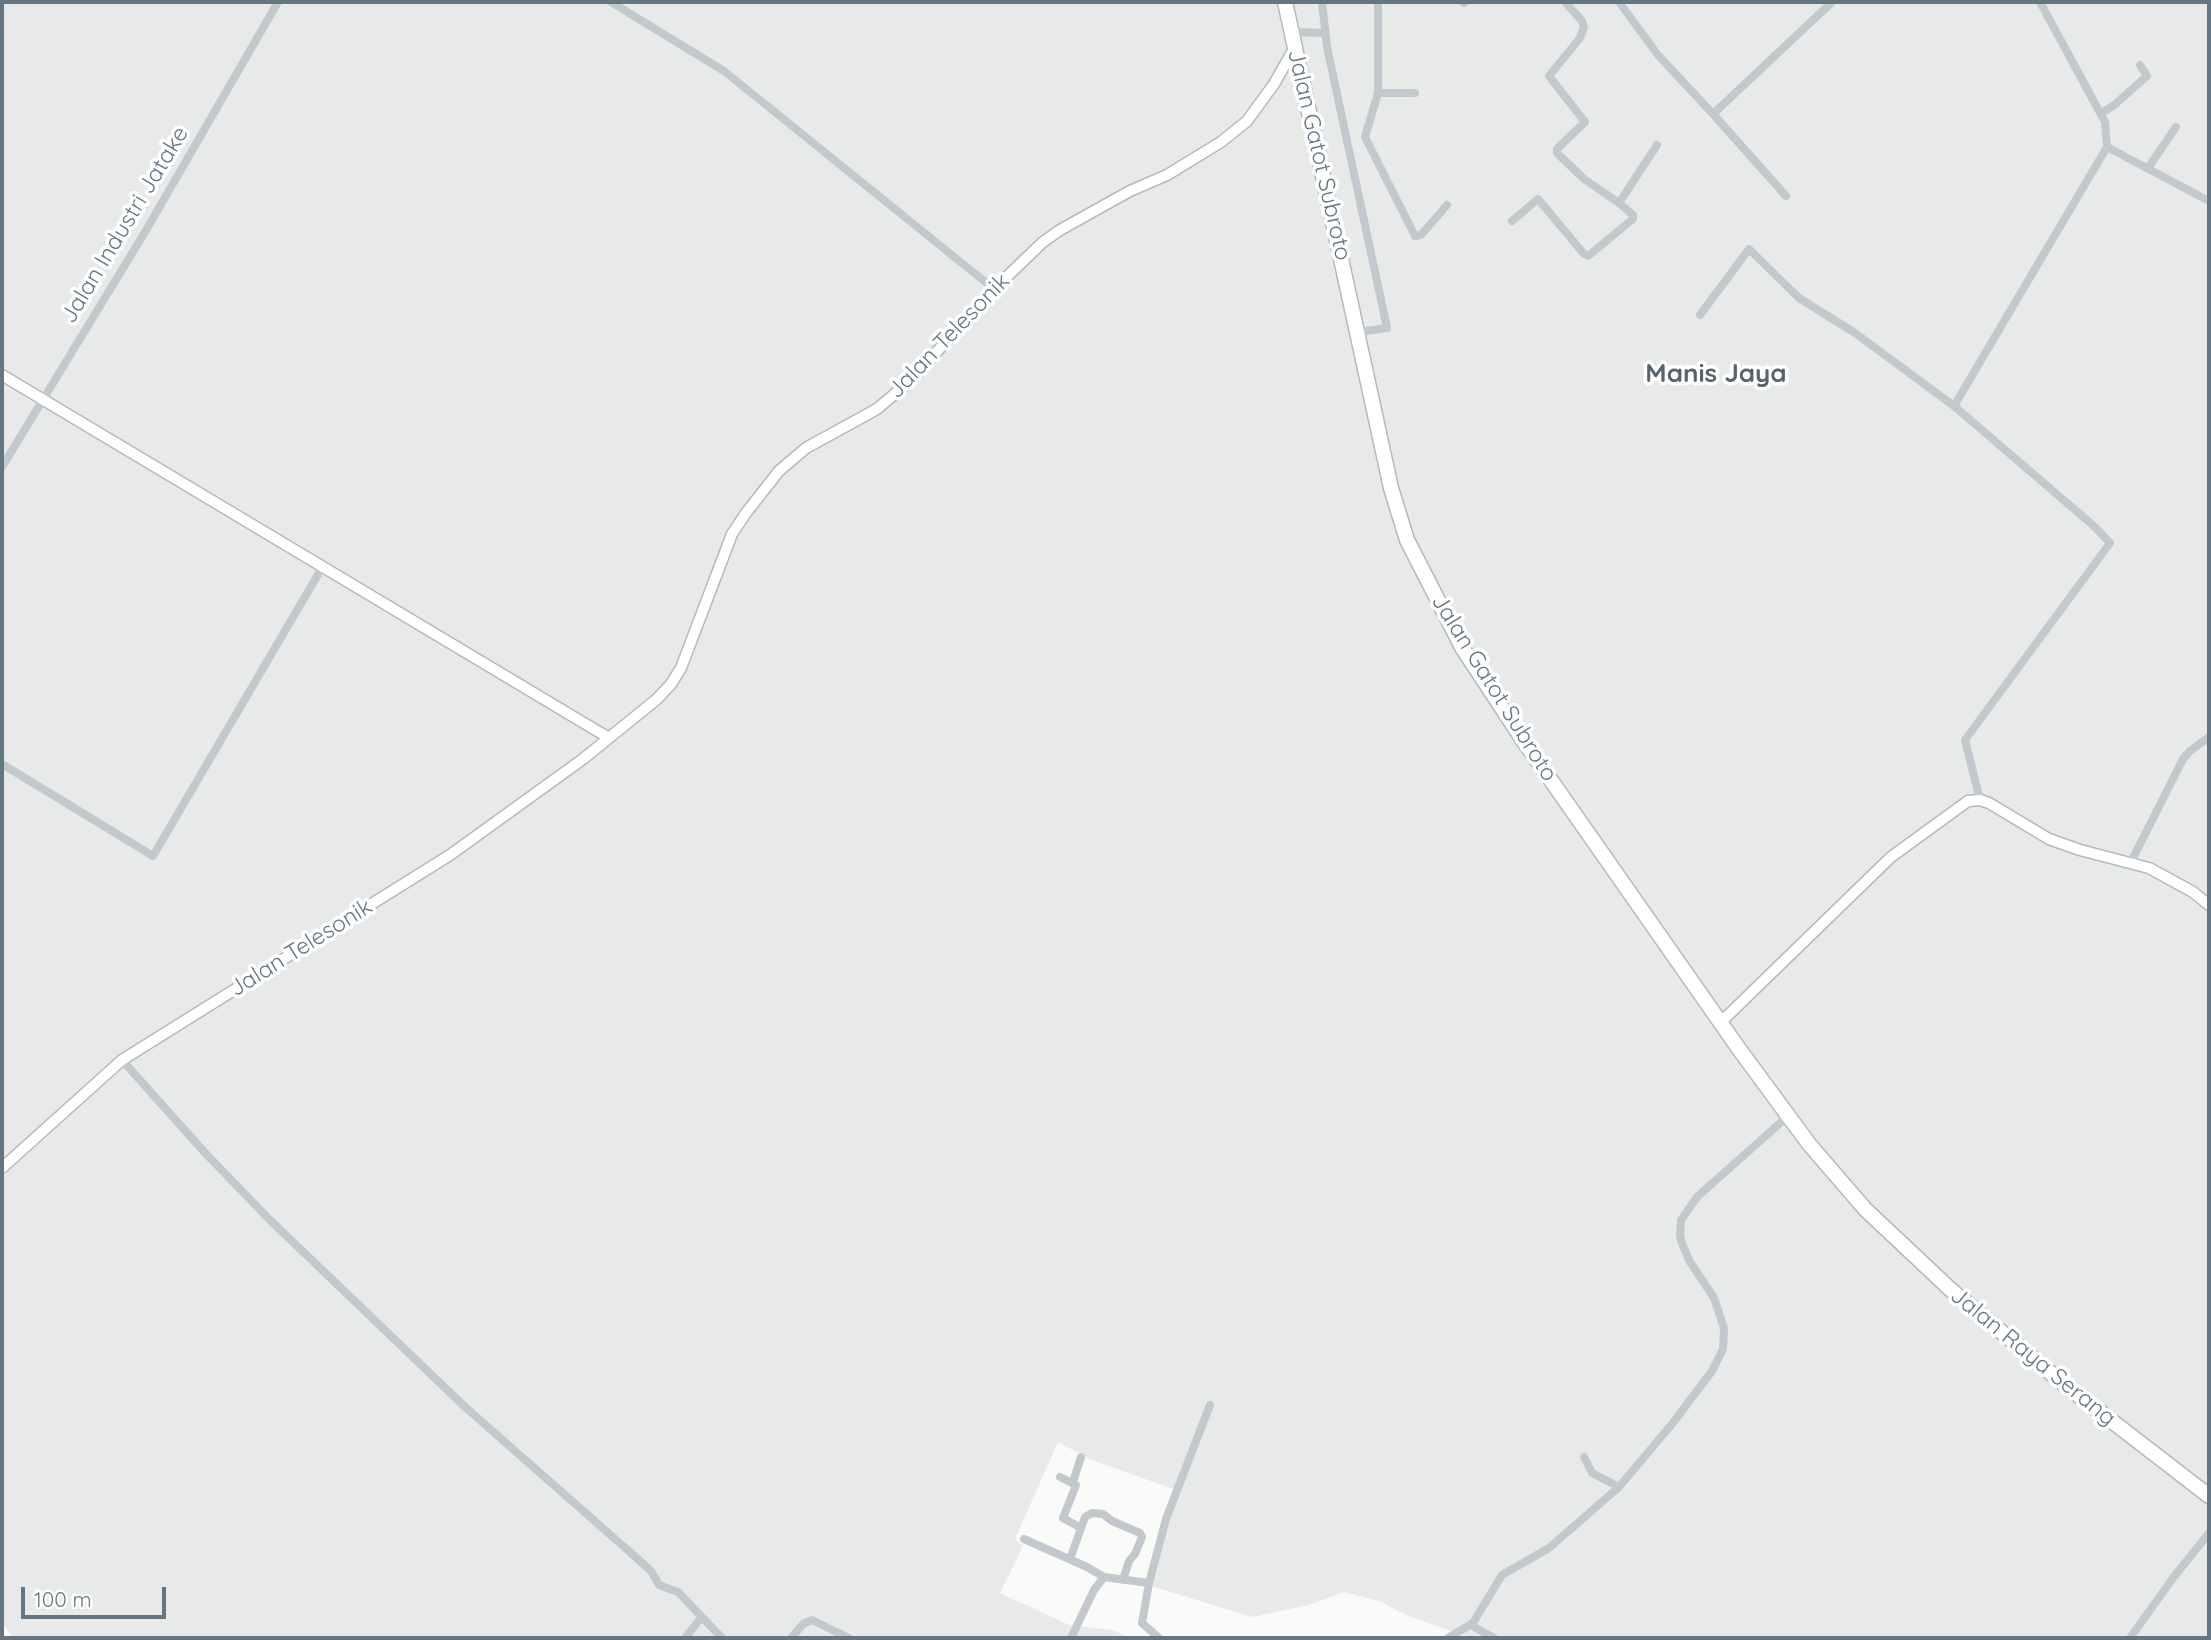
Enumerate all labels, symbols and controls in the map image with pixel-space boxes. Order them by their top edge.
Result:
street label: Jalan Gatot Subroto [1281,47,1357,263]
street label: Jalan Industri Jatake [55,122,195,328]
street label: Jalan Telesonik [882,268,1016,404]
district label: Manis Jaya [1645,358,1787,390]
street label: Jalan Gatot Subroto [1425,589,1563,787]
street label: Jalan Telesonik [224,893,378,1003]
street label: Jalan Raya Serang [1945,1282,2121,1432]
scale bar [24,1574,170,1618]
text: 100 m [34,1586,92,1612]

